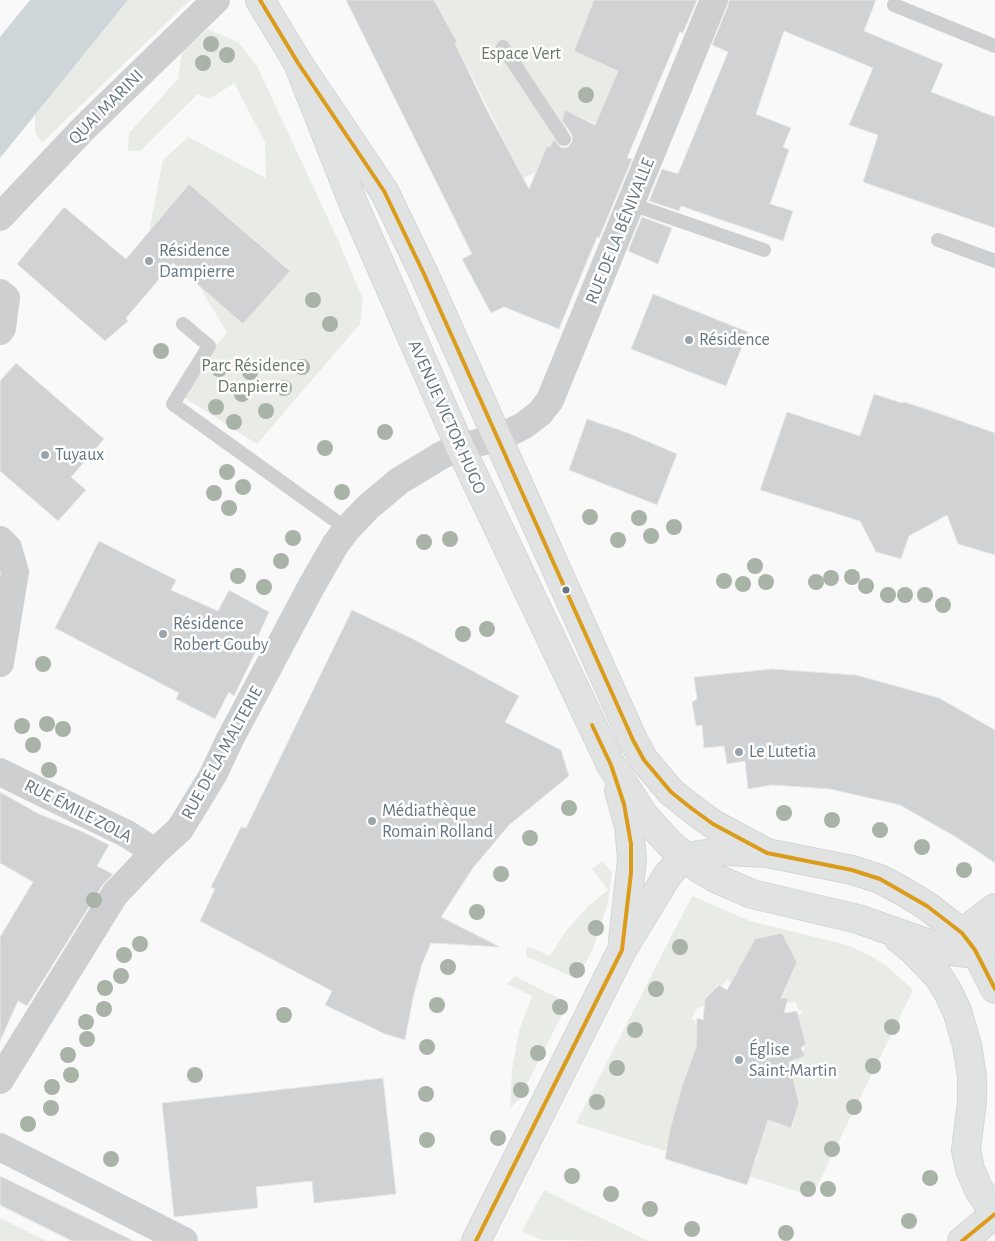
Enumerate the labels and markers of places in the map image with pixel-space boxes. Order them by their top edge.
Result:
place label: Résidence Dampierre [159,240,235,282]
marker: Résidence Dampierre [143,255,155,267]
place label: Résidence [699,329,770,351]
marker: Résidence [683,334,695,346]
place label: Tuyaux [55,444,104,466]
marker: Tuyaux [39,449,51,461]
unlabelled marker [561,585,571,595]
place label: Résidence Robert Gouby [173,613,268,656]
marker: Résidence Robert Gouby [157,628,169,640]
place label: Le Lutetia [749,741,816,763]
marker: Le Lutetia [733,746,745,758]
place label: Médiathèque Romain Rolland [382,800,493,842]
marker: Médiathèque Romain Rolland [366,815,378,827]
place label: Église Saint-Martin [749,1039,837,1082]
marker: Église Saint-Martin [733,1054,745,1066]

